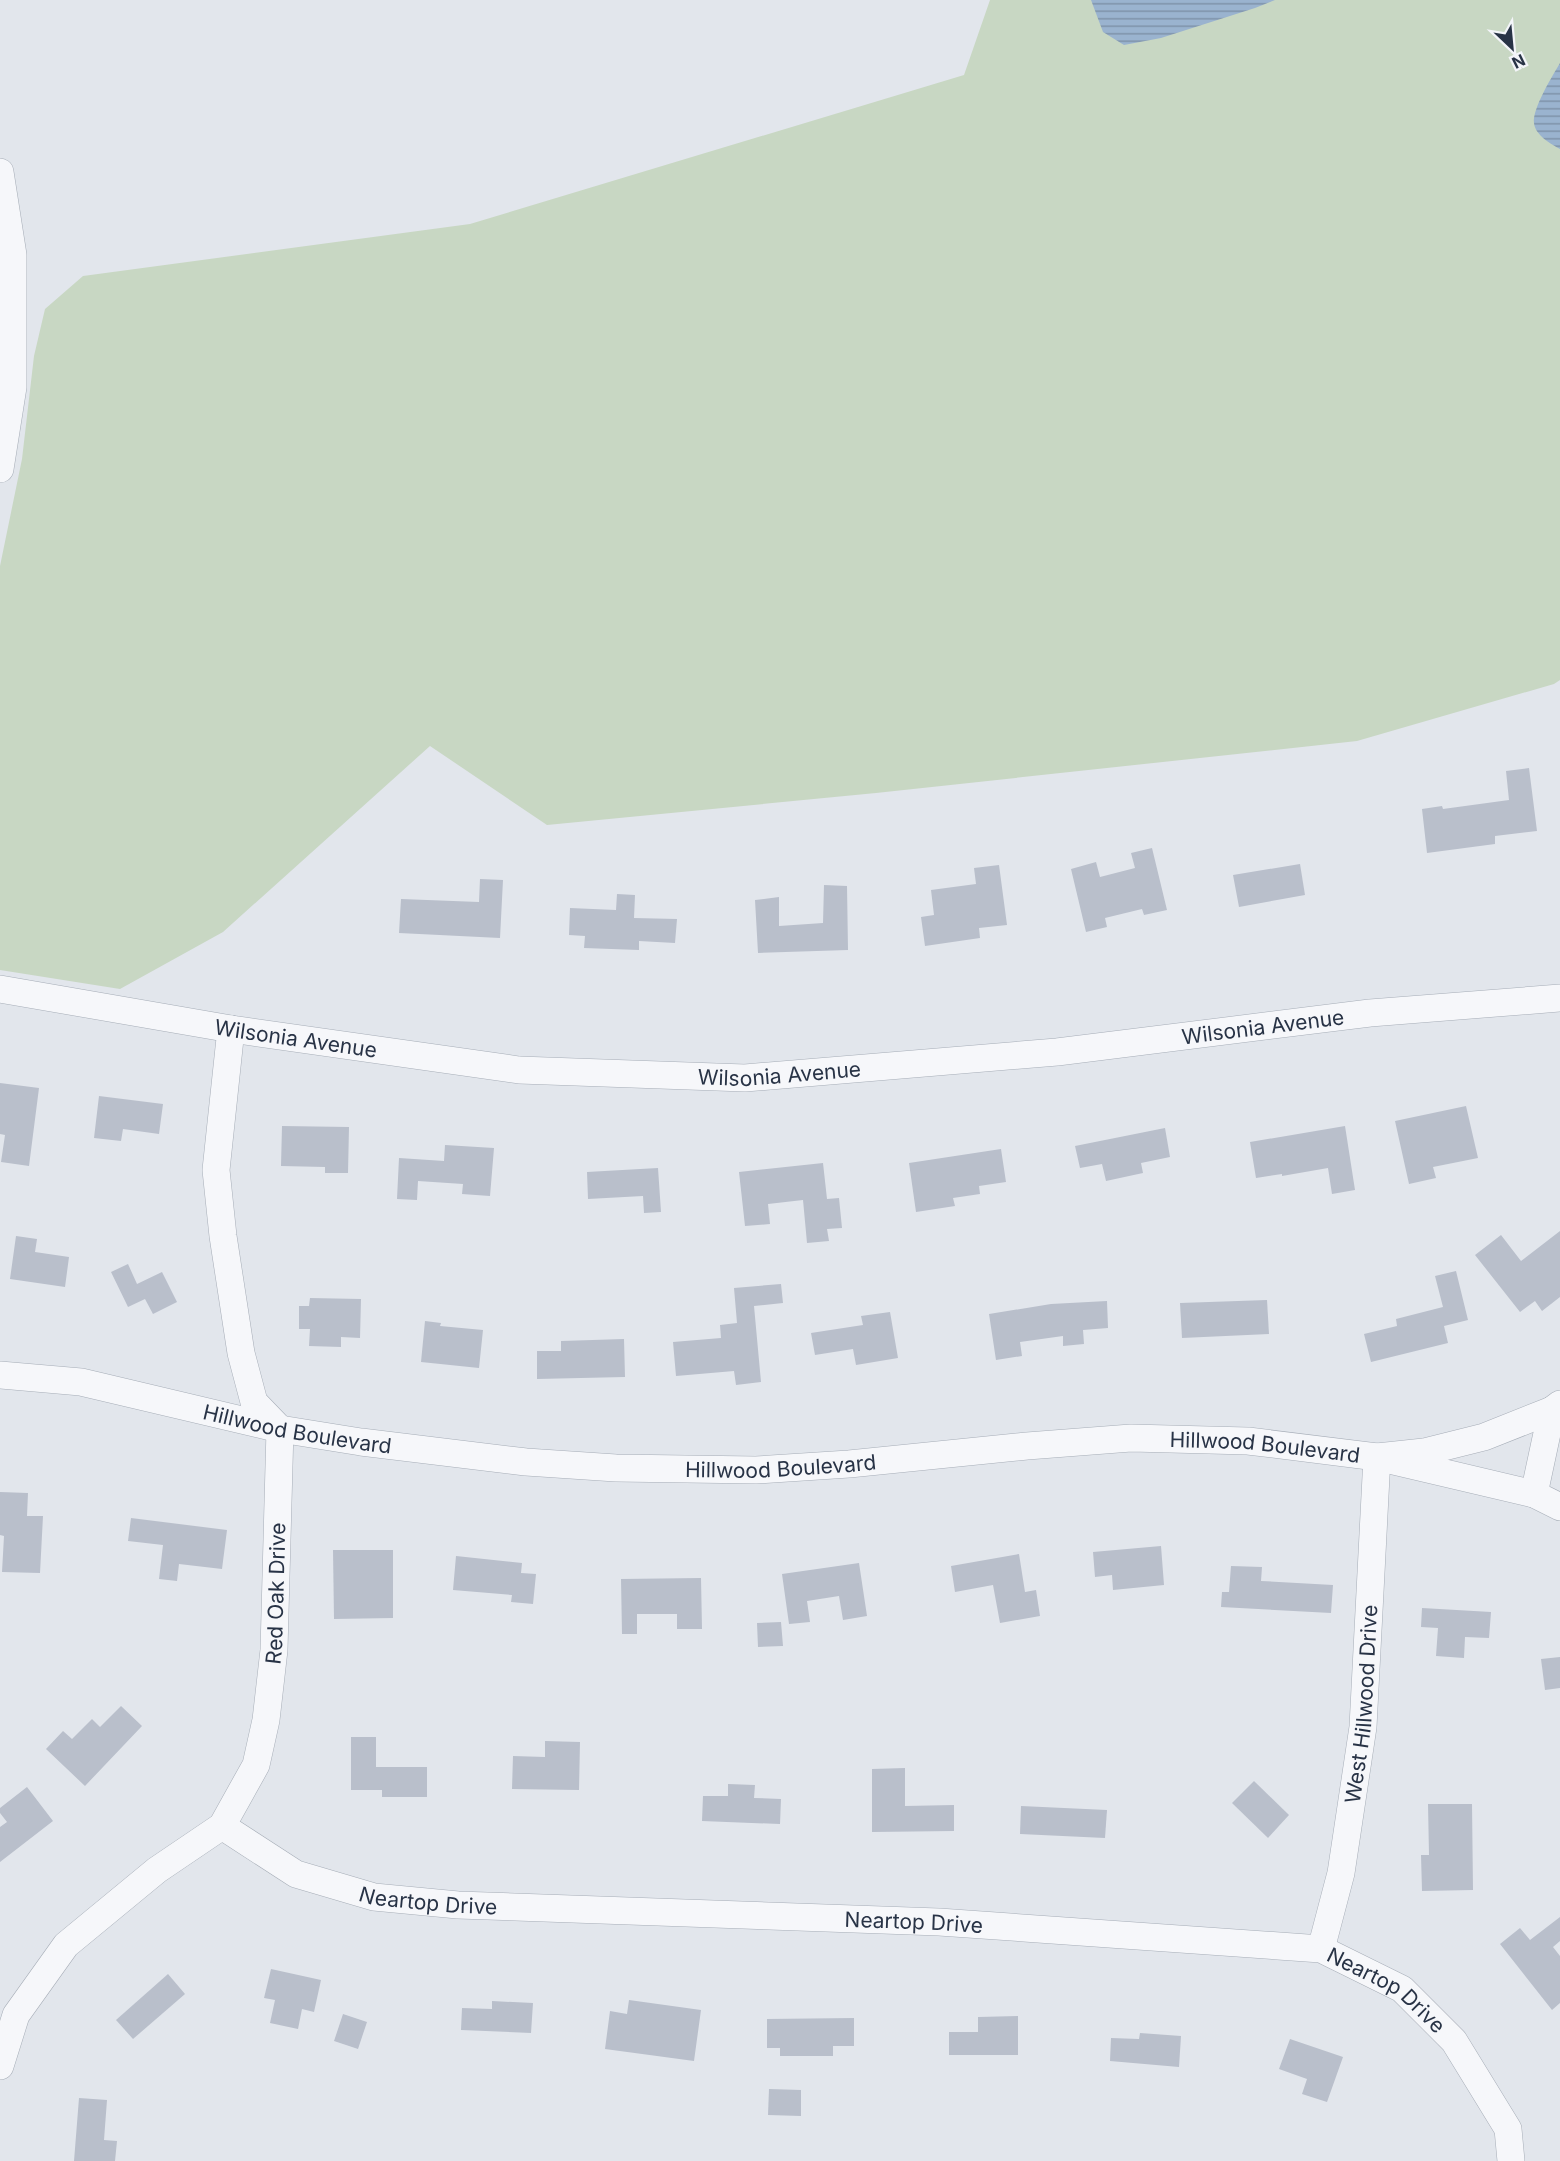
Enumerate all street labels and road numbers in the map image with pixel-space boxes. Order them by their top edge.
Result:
street label: Wilsonia Avenue [1180,1004,1346,1049]
street label: Wilsonia Avenue [213,1014,379,1062]
street label: Wilsonia Avenue [697,1056,862,1091]
street label: Hillwood Boulevard [201,1399,393,1458]
street label: Hillwood Boulevard [1169,1426,1362,1467]
street label: Hillwood Boulevard [685,1449,877,1483]
street label: Red Oak Drive [260,1522,290,1665]
street label: West Hillwood Drive [1339,1604,1382,1805]
street label: Neartop Drive [356,1881,498,1919]
street label: Neartop Drive [844,1906,984,1938]
street label: Neartop Drive [1323,1942,1451,2038]

